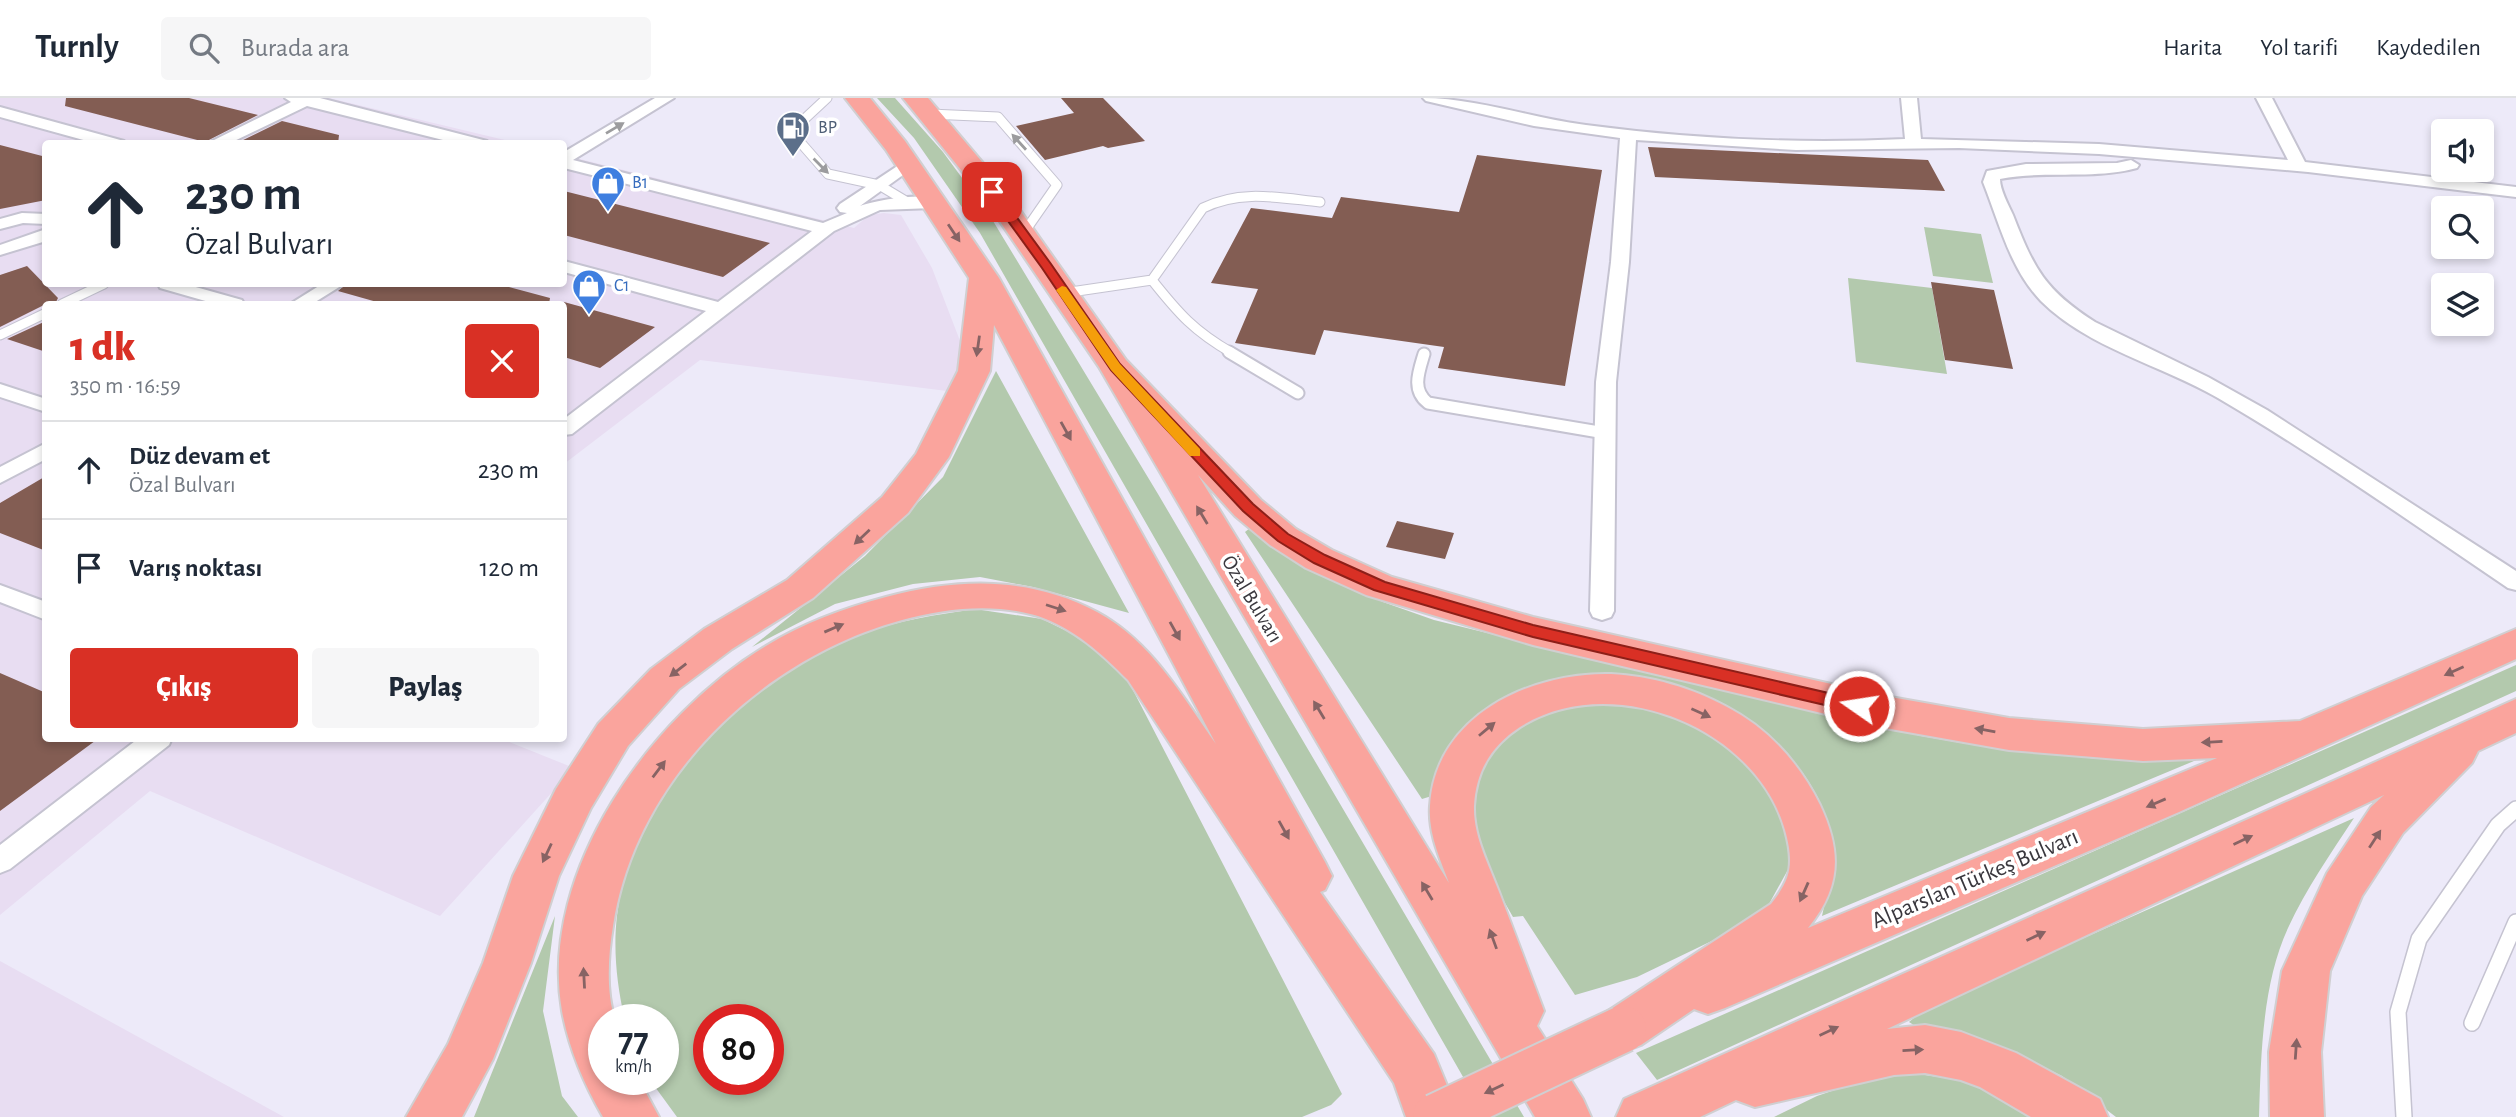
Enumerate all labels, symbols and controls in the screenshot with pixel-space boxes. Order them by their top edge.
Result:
search box [161,17,651,80]
icon: search [185,29,223,67]
text: Turnly [35,31,119,64]
text: Burada ara [241,35,350,61]
text: Harita [2163,36,2222,60]
text: Yol tarifi [2260,36,2338,60]
text: Kaydedilen [2376,36,2481,60]
fuel station icon: BP [774,109,812,158]
place label: BP [818,119,837,137]
map controls [2431,119,2494,336]
button: sound [2431,119,2494,182]
one-way arrow [605,122,624,135]
one-way arrow [1011,133,1027,151]
one-way arrow [813,158,830,175]
pin [962,162,1022,222]
shop icon: B1 [589,164,627,213]
icon: ahead [70,168,161,259]
text: 230 m [185,170,302,219]
icon: arrive [973,173,1011,211]
place label: B1 [632,174,648,192]
button: search [2431,196,2494,259]
one-way arrow [947,224,961,242]
text: Özal Bulvarı [185,228,333,260]
shop icon: C1 [570,267,608,316]
button: layers [2431,273,2494,336]
place label: C1 [614,277,630,295]
button: close [465,324,539,398]
text: 1 dk [70,326,135,368]
one-way arrow [972,335,983,357]
text: 350 m · 16:59 [70,375,181,398]
one-way arrow [1060,421,1072,441]
text: Düz devam et [129,443,270,469]
icon: ahead [70,451,108,489]
text: 230 m [478,457,539,483]
text: Özal Bulvarı [129,474,236,497]
one-way arrow [1196,506,1208,525]
one-way arrow [854,528,871,544]
icon: arrive [70,549,108,587]
street label: Özal Bulvarı [1218,551,1287,646]
text: Varış noktası [129,555,262,581]
text: 120 m [479,555,539,581]
one-way arrow [1045,603,1066,614]
one-way arrow [1169,621,1181,640]
one-way arrow [824,623,845,634]
button: Çıkış [70,648,298,728]
button: Paylaş [312,648,539,728]
one-way arrow [669,662,687,676]
one-way arrow [2443,666,2464,677]
position arrow [1822,669,1896,743]
one-way arrow [1313,701,1325,720]
one-way arrow [1691,707,1711,719]
one-way arrow [1478,722,1495,737]
one-way arrow [1974,724,1996,735]
one-way arrow [2201,736,2223,747]
one-way arrow [652,760,667,778]
one-way arrow [2145,797,2166,808]
one-way arrow [1278,820,1290,840]
street label: Alparslan Türkeş Bulvarı [1868,825,2082,933]
one-way arrow [2368,830,2381,849]
one-way arrow [2232,834,2253,845]
one-way arrow [541,843,553,863]
one-way arrow [1421,881,1433,900]
one-way arrow [1798,882,1810,902]
one-way arrow [1487,929,1498,950]
one-way arrow [2026,930,2046,941]
one-way arrow [578,967,589,989]
speed limit sign: 80 [693,1004,784,1095]
text: 77 [618,1023,649,1058]
one-way arrow [1819,1025,1839,1037]
one-way arrow [2291,1038,2302,1060]
one-way arrow [1902,1044,1924,1055]
text: km/h [615,1058,652,1076]
one-way arrow [1484,1083,1504,1095]

